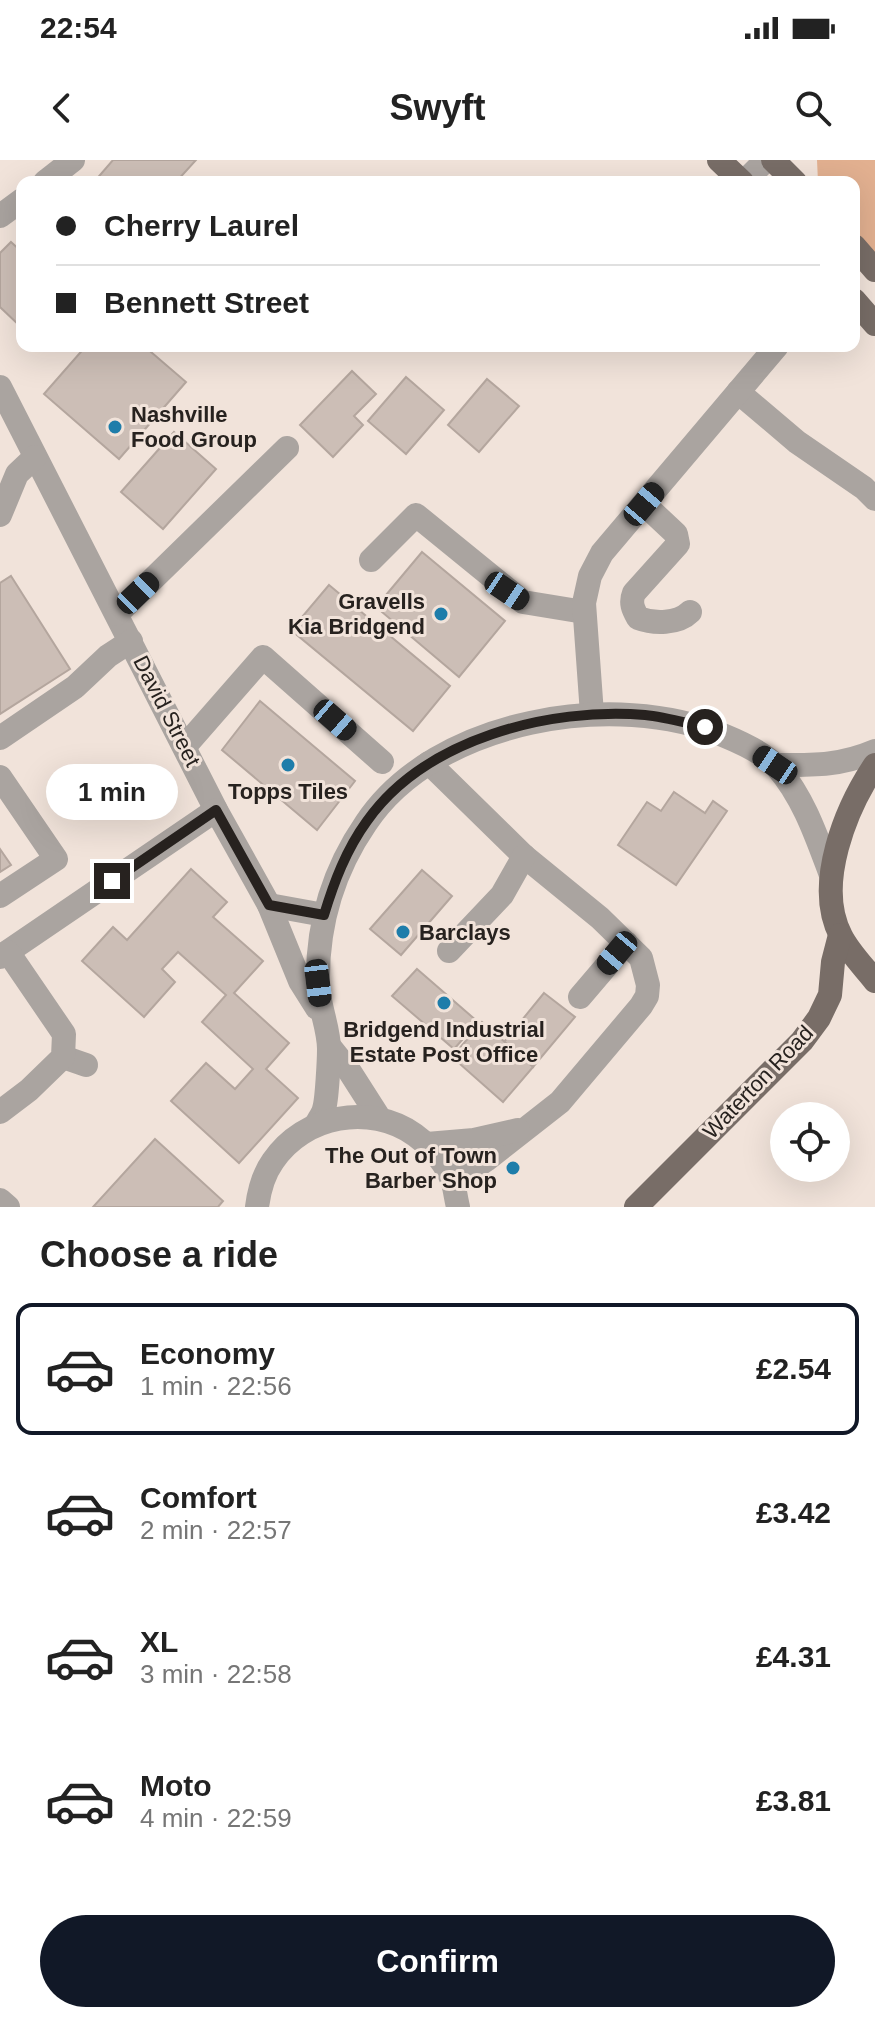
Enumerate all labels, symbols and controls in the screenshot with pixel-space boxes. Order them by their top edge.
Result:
text: 22:54 [40,11,117,44]
icon: back [40,86,84,130]
icon: search [791,86,835,130]
text: Swyft [389,87,486,128]
text: Cherry Laurel [104,209,299,242]
text: Bennett Street [104,286,309,319]
place label: Nashville Food Group [131,402,257,452]
marker: Nashville Food Group [106,418,124,436]
car [619,478,669,530]
car [112,568,164,618]
car [480,568,534,614]
place label: Gravells Kia Bridgend [288,589,425,639]
marker: Gravells Kia Bridgend [432,605,450,623]
street label: David Street [128,651,206,771]
car [309,695,361,745]
route start [687,709,723,745]
car [748,742,802,788]
marker: Topps Tiles [279,756,297,774]
callout: 1 min [46,765,178,821]
text: 1 min [78,777,146,807]
place label: Topps Tiles [228,779,348,804]
route end [94,863,130,899]
place label: Barclays [419,920,511,945]
marker: Barclays [394,923,412,941]
car [592,927,642,979]
car [303,958,333,1008]
marker: Bridgend Industrial Estate Post Office [435,994,453,1012]
place label: Bridgend Industrial Estate Post Office [343,1017,545,1067]
street label: Waterton Road [698,1020,818,1144]
map controls [770,1102,850,1182]
button: locate [770,1102,850,1182]
place label: The Out of Town Barber Shop [325,1143,497,1193]
marker: The Out of Town Barber Shop [504,1159,522,1177]
text: Choose a ride [40,1234,278,1275]
icon: car [44,1333,116,1405]
text: Economy [140,1337,275,1370]
text: £2.54 [756,1352,831,1385]
text: 1 min · 22:56 [140,1371,292,1401]
icon: car [44,1477,116,1549]
text: Comfort [140,1481,257,1514]
text: £3.42 [756,1496,831,1529]
text: 2 min · 22:57 [140,1515,292,1545]
icon: car [44,1621,116,1693]
text: XL [140,1625,178,1658]
text: £4.31 [756,1640,831,1673]
text: 3 min · 22:58 [140,1659,292,1689]
icon: car [44,1765,116,1837]
text: Moto [140,1769,212,1802]
text: £3.81 [756,1784,831,1817]
text: 4 min · 22:59 [140,1803,292,1833]
button: Confirm [40,1915,835,2007]

